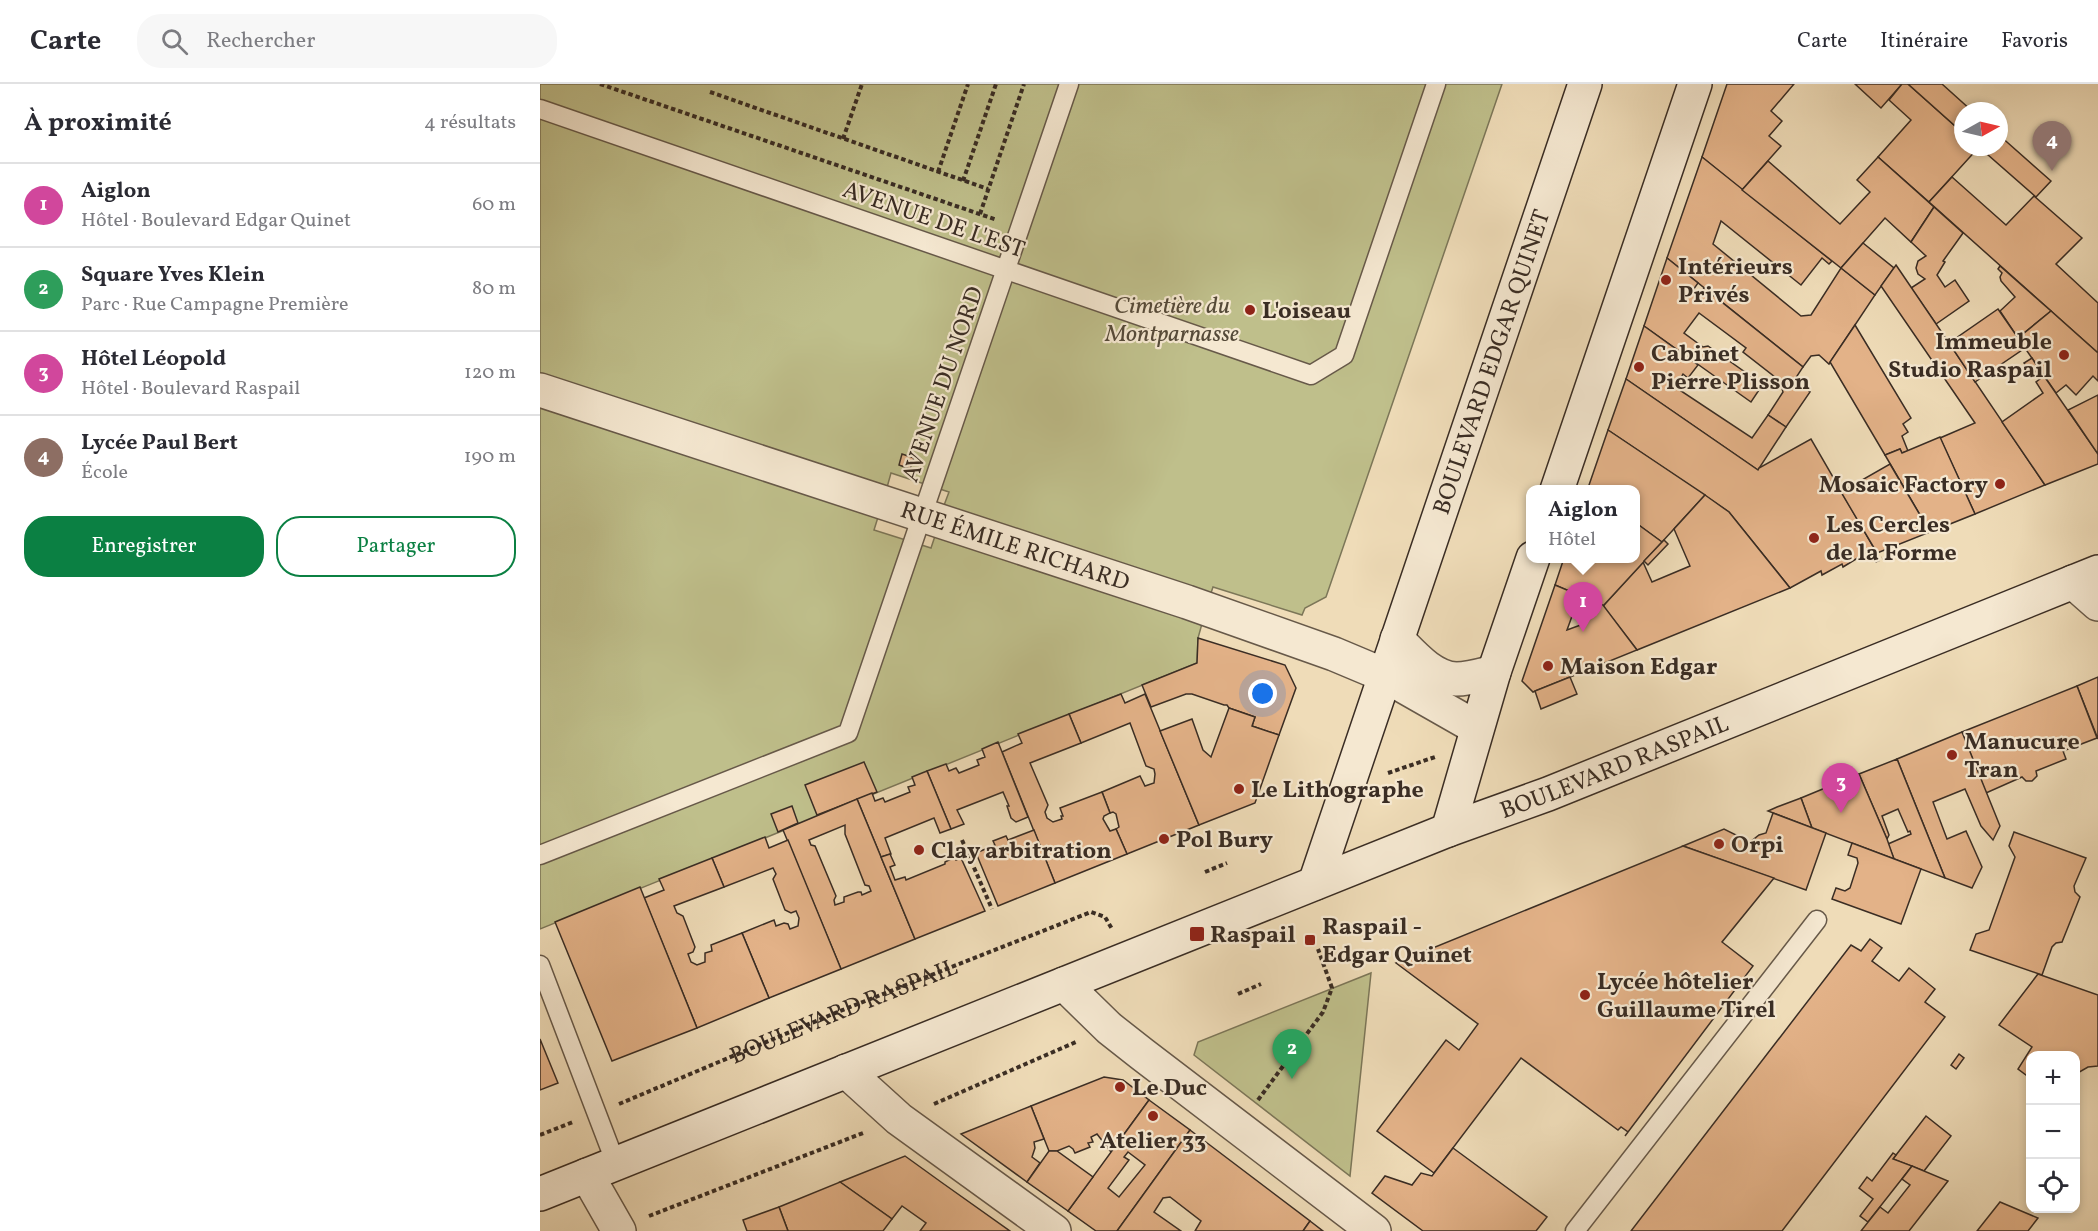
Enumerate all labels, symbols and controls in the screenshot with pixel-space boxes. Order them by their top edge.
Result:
search box [137,14,557,68]
text: Carte [30,22,101,61]
icon: search [158,25,191,58]
text: Rechercher [206,26,315,57]
text: Carte [1797,27,1847,56]
text: Itinéraire [1880,27,1968,56]
text: Favoris [2001,27,2068,56]
north arrow [1954,102,2008,156]
text: À proximité [24,105,172,141]
text: 4 résultats [424,109,516,137]
pin: 4 [2032,122,2072,171]
street label: AVENUE DE L'EST [838,174,1029,268]
text: Aiglon [81,176,151,207]
text: 1 [39,191,48,219]
text: 60 m [472,191,516,219]
street label: BOULEVARD EDGAR QUINET [1426,206,1560,520]
text: Hôtel · Boulevard Edgar Quinet [81,207,351,235]
place label: Intérieurs Privés [1678,251,1793,313]
text: Square Yves Klein [81,260,265,291]
marker: Intérieurs Privés [1659,273,1673,287]
text: 2 [38,275,49,303]
text: 80 m [472,275,516,303]
street label: AVENUE DU NORD [894,282,993,487]
park label: Cimetière du Montparnasse [1104,290,1239,352]
text: Parc · Rue Campagne Première [81,291,349,319]
place label: L'oiseau [1262,295,1351,329]
marker: L'oiseau [1243,303,1257,317]
place label: Immeuble Studio Raspail [1888,326,2052,388]
place label: Cabinet Pierre Plisson [1651,338,1810,400]
text: Hôtel Léopold [81,344,226,375]
marker: Immeuble Studio Raspail [2057,348,2071,362]
text: 3 [38,359,49,387]
text: 120 m [464,359,516,387]
marker: Cabinet Pierre Plisson [1632,360,1646,374]
text: Hôtel · Boulevard Raspail [81,375,300,403]
text: Lycée Paul Bert [81,428,238,459]
text: 4 [37,443,50,471]
text: 190 m [464,443,516,471]
text: École [81,459,128,487]
place label: Mosaic Factory [1819,469,1989,503]
marker: Mosaic Factory [1993,477,2007,491]
popup [1526,485,1640,563]
street label: RUE ÉMILE RICHARD [895,494,1134,601]
text: Aiglon [1548,495,1618,526]
place label: Les Cercles de la Forme [1826,509,1957,571]
button: Enregistrer [24,516,264,577]
button: Partager [276,516,516,577]
text: Hôtel [1548,526,1596,554]
marker: Les Cercles de la Forme [1807,531,1821,545]
pin: 1 [1564,582,1602,632]
place label: Maison Edgar [1560,651,1717,685]
marker: Maison Edgar [1541,659,1555,673]
your location [1248,679,1277,708]
street label: BOULEVARD RASPAIL [1496,708,1734,829]
place label: Manucure Tran [1964,726,2080,788]
marker: Manucure Tran [1945,748,1959,762]
pin: 3 [1822,764,1860,813]
place label: Le Lithographe [1251,774,1424,808]
marker: Le Lithographe [1232,782,1246,796]
place label: Pol Bury [1176,824,1274,858]
place label: Orpi [1731,829,1784,863]
marker: Pol Bury [1157,832,1171,846]
place label: Clay arbitration [931,835,1112,869]
marker: Orpi [1712,837,1726,851]
marker: Clay arbitration [912,843,926,857]
place label: Raspail - Edgar Quinet [1322,911,1472,973]
place label: Raspail [1210,919,1296,953]
marker: Raspail [1188,925,1206,943]
marker: Raspail - Edgar Quinet [1303,933,1317,947]
street label: BOULEVARD RASPAIL [725,951,963,1074]
place label: Lycée hôtelier Guillaume Tirel [1597,966,1776,1028]
marker: Lycée hôtelier Guillaume Tirel [1578,988,1592,1002]
pin: 2 [1272,1030,1311,1079]
map controls [2026,1051,2080,1213]
button: + [2026,1051,2080,1105]
place label: Le Duc [1132,1072,1207,1106]
marker: Le Duc [1113,1080,1127,1094]
button: − [2026,1105,2080,1159]
marker: Atelier 33 [1146,1109,1160,1123]
place label: Atelier 33 [1100,1125,1206,1159]
button: locate [2026,1159,2080,1213]

